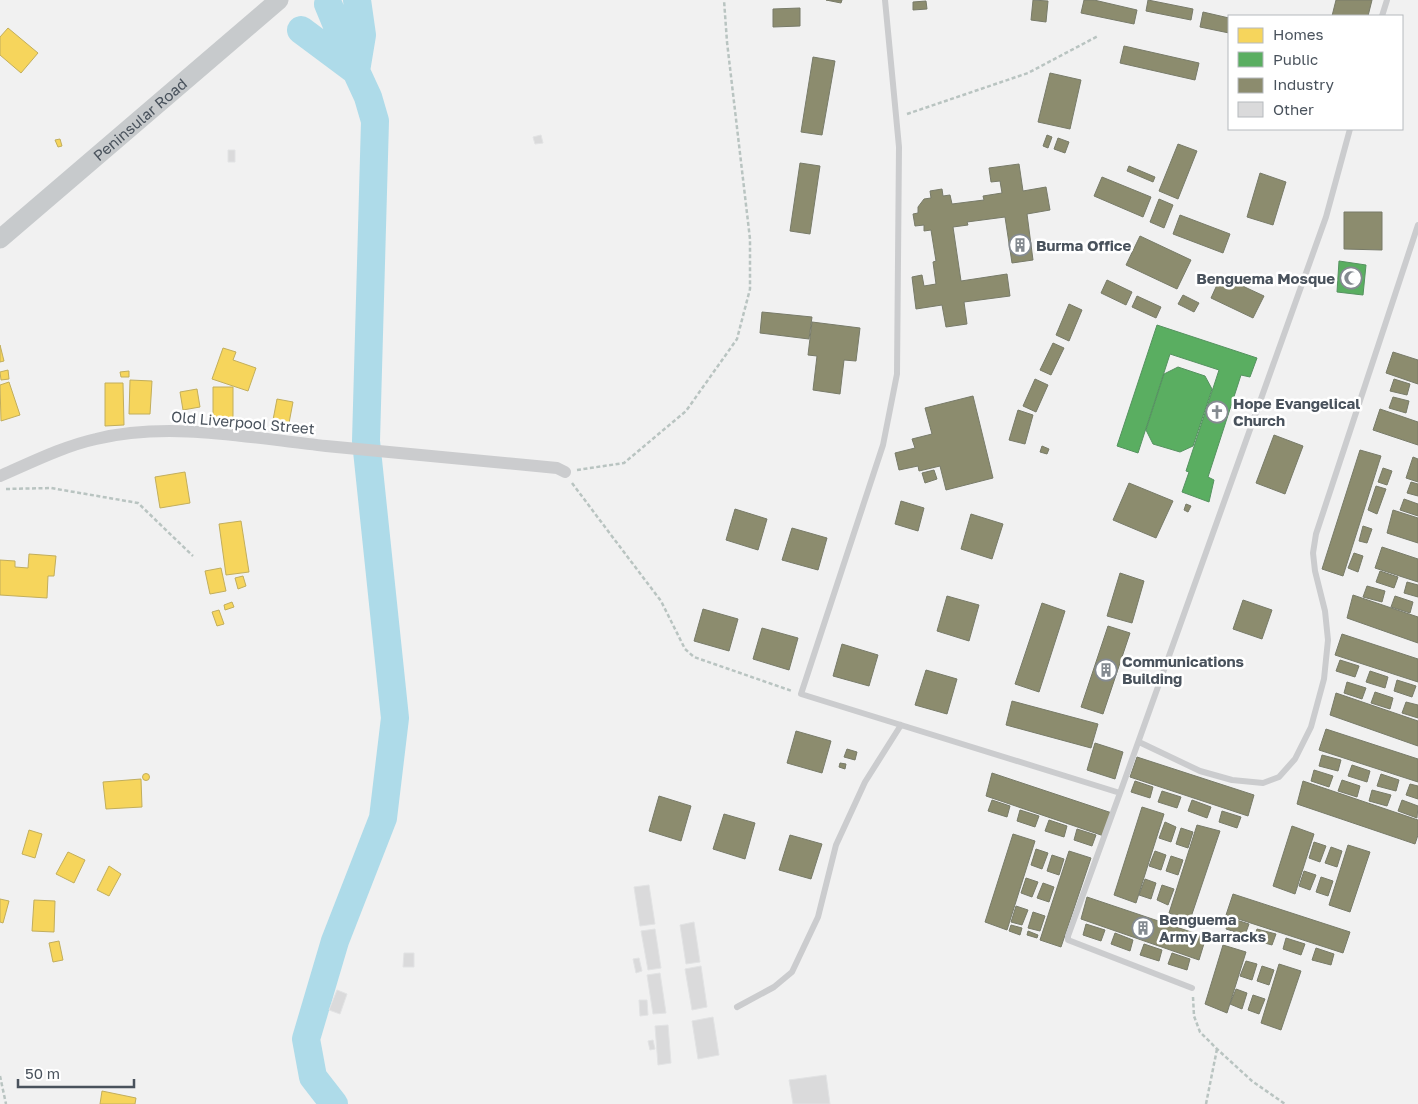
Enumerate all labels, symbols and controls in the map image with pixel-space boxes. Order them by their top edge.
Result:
legend [1228,15,1403,130]
text: Homes [1273,25,1323,43]
text: Public [1273,50,1318,68]
street label: Peninsular Road [89,74,190,164]
text: Industry [1273,75,1334,93]
text: Other [1273,100,1314,118]
building icon: Burma Office [1008,233,1032,257]
place label: Burma Office [1036,236,1131,254]
mosque icon: Benguema Mosque [1339,266,1363,290]
place label: Benguema Mosque [1196,269,1335,287]
place label: Hope Evangelical Church [1233,394,1360,429]
church icon: Hope Evangelical Church [1205,400,1229,424]
street label: Old Liverpool Street [170,407,316,437]
place label: Communications Building [1122,652,1244,687]
building icon: Communications Building [1094,658,1118,682]
place label: Benguema Army Barracks [1159,910,1266,945]
building icon: Benguema Army Barracks [1131,916,1155,940]
scale bar [18,1056,134,1088]
text: 50 m [25,1064,60,1082]

